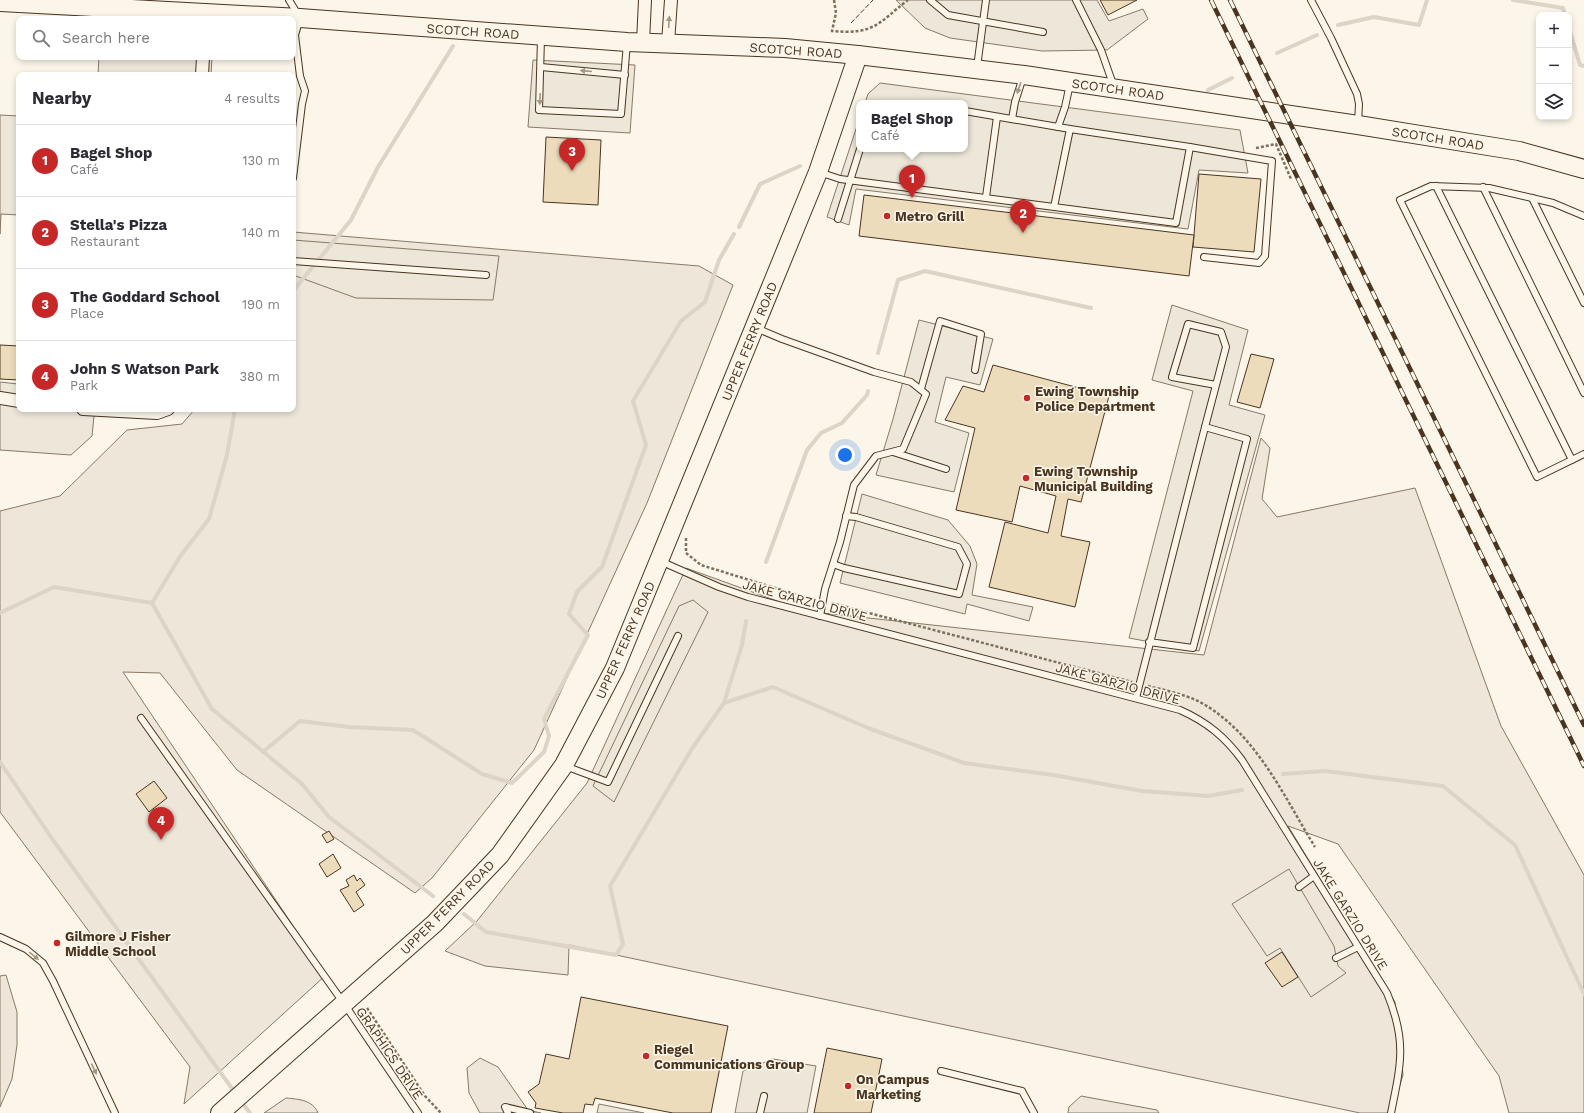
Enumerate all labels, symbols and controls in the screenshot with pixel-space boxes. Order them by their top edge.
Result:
map controls [1536,12,1572,120]
button: + [1536,12,1572,48]
search box [16,16,296,60]
one-way arrow [666,16,673,28]
street label: SCOTCH ROAD [426,21,520,42]
icon: search [30,27,52,49]
text: Search here [62,29,150,47]
street label: SCOTCH ROAD [749,40,843,61]
button: − [1536,48,1572,84]
one-way arrow [580,68,592,75]
street label: SCOTCH ROAD [1071,76,1165,103]
one-way arrow [1016,83,1022,95]
button: layers [1536,84,1572,120]
text: Nearby [32,88,91,108]
text: 4 results [224,91,280,106]
one-way arrow [536,93,543,105]
popup [856,100,968,152]
text: Bagel Shop [871,110,953,128]
street label: SCOTCH ROAD [1391,124,1485,153]
text: Café [871,128,899,143]
pin: 3 [559,138,585,171]
text: Bagel Shop [70,144,152,162]
text: 1 [42,153,48,168]
text: 130 m [242,153,280,168]
text: Café [70,162,99,177]
pin: 1 [899,165,925,198]
pin: 2 [1010,200,1036,233]
place label: Metro Grill [895,209,965,224]
marker: Metro Grill [882,211,892,221]
text: Stella's Pizza [70,216,167,234]
text: 2 [41,225,49,240]
text: 140 m [242,225,280,240]
text: Restaurant [70,234,140,249]
street label: UPPER FERRY ROAD [719,280,780,403]
text: The Goddard School [70,288,220,306]
text: 3 [41,297,49,312]
text: 190 m [242,297,280,312]
text: Place [70,306,104,321]
text: John S Watson Park [70,360,219,378]
text: 4 [41,369,49,384]
text: 380 m [240,369,280,384]
text: Park [70,378,98,393]
place label: Ewing Township Police Department [1035,384,1155,414]
marker: Ewing Township Police Department [1022,393,1032,403]
your location [835,445,855,465]
place label: Ewing Township Municipal Building [1034,464,1153,494]
marker: Ewing Township Municipal Building [1021,473,1031,483]
street label: JAKE GARZIO DRIVE [741,577,869,624]
street label: UPPER FERRY ROAD [593,579,658,701]
street label: JAKE GARZIO DRIVE [1054,660,1182,707]
pin: 4 [148,807,174,840]
street label: JAKE GARZIO DRIVE [1310,856,1391,973]
street label: UPPER FERRY ROAD [397,857,498,958]
place label: Gilmore J Fisher Middle School [65,929,171,959]
marker: Gilmore J Fisher Middle School [52,938,62,948]
one-way arrow [28,951,39,960]
street label: GRAPHICS DRIVE [353,1004,426,1102]
place label: Riegel Communications Group [654,1042,804,1072]
marker: Riegel Communications Group [641,1051,651,1061]
one-way arrow [91,1064,97,1075]
place label: On Campus Marketing [856,1072,929,1102]
marker: On Campus Marketing [843,1081,853,1091]

